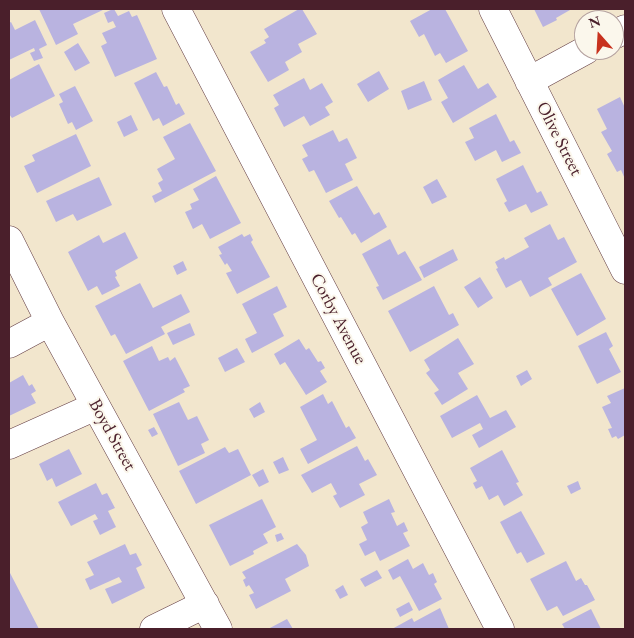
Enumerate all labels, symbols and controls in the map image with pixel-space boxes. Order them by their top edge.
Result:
north arrow [574,10,624,60]
text: N [586,11,603,32]
street label: Olive Street [531,98,587,180]
street label: Corby Avenue [305,270,371,368]
street label: Boyd Street [83,395,141,475]

